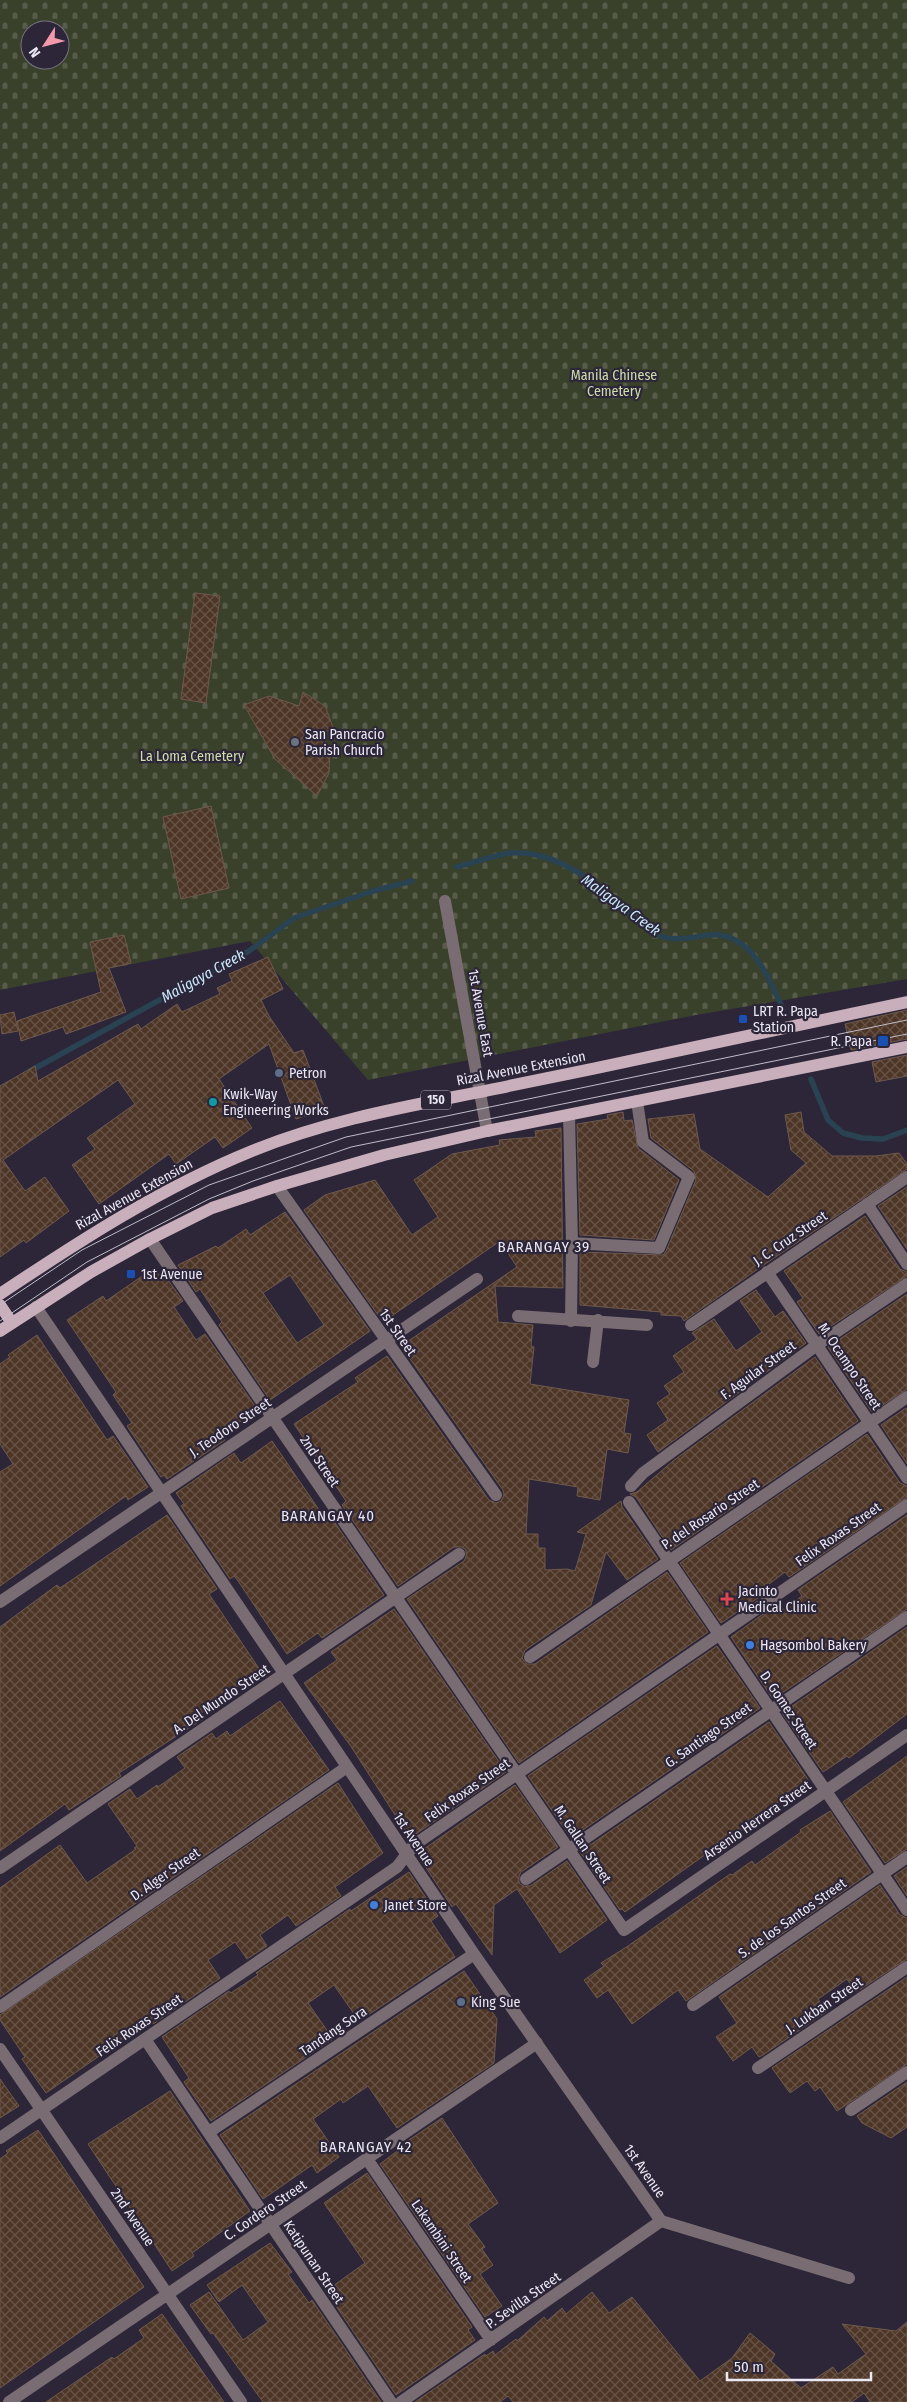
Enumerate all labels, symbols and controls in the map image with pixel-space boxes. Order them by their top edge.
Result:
north arrow [20,20,70,70]
text: N [26,44,44,61]
park label: Manila Chinese Cemetery [571,367,657,400]
place label: San Pancracio Parish Church [305,726,385,759]
marker: San Pancracio Parish Church [289,736,301,748]
park label: La Loma Cemetery [140,748,245,765]
water label: Maligaya Creek [578,870,664,940]
water label: Maligaya Creek [158,945,249,1006]
street label: 1st Avenue East [464,968,497,1058]
place label: LRT R. Papa Station [753,1003,818,1036]
marker: LRT R. Papa Station [737,1013,749,1025]
place label: R. Papa [830,1033,872,1050]
marker: R. Papa [876,1034,890,1048]
street label: Rizal Avenue Extension [455,1048,587,1089]
place label: Petron [289,1065,327,1082]
marker: Petron [273,1067,285,1079]
place label: Kwik-Way Engineering Works [223,1086,329,1119]
road number: 150 [421,1090,451,1110]
marker: Kwik-Way Engineering Works [207,1096,219,1108]
street label: Rizal Avenue Extension [73,1155,196,1234]
street label: J. C. Cruz Street [750,1207,831,1269]
district label: BARANGAY 39 [498,1238,590,1256]
place label: 1st Avenue [141,1266,202,1283]
marker: 1st Avenue [125,1268,137,1280]
street label: 1st Street [375,1305,420,1360]
street label: M. Ocampo Street [814,1320,885,1413]
street label: F. Aguilar Street [717,1337,800,1403]
street label: J. Teodoro Street [186,1394,275,1461]
street label: 2nd Street [296,1432,343,1491]
street label: P. del Rosario Street [658,1475,763,1553]
street label: Felix Roxas Street [792,1498,885,1570]
district label: BARANGAY 40 [281,1507,375,1525]
place label: Jacinto Medical Clinic [738,1583,817,1616]
marker: Jacinto Medical Clinic [720,1592,734,1606]
place label: Hagsombol Bakery [760,1637,867,1654]
marker: Hagsombol Bakery [744,1639,756,1651]
street label: A. Del Mundo Street [170,1661,273,1738]
street label: D. Gomez Street [756,1668,821,1753]
street label: G. Santiago Street [662,1699,755,1772]
street label: Felix Roxas Street [421,1754,514,1826]
street label: Arsenio Herrera Street [700,1777,815,1864]
street label: M. Gallan Street [550,1802,615,1887]
street label: 1st Avenue [389,1809,438,1870]
street label: D. Alger Street [127,1844,204,1905]
street label: S. de los Santos Street [735,1875,850,1962]
place label: Janet Store [384,1897,447,1914]
marker: Janet Store [368,1899,380,1911]
street label: J. Lukban Street [783,1973,866,2037]
street label: Felix Roxas Street [93,1990,186,2060]
place label: King Sue [471,1994,520,2011]
marker: King Sue [455,1996,467,2008]
street label: Tandang Sora [296,2003,370,2060]
district label: BARANGAY 42 [320,2138,412,2156]
street label: 1st Avenue [620,2141,669,2201]
street label: C. Cordero Street [221,2176,310,2244]
street label: 2nd Avenue [107,2185,158,2250]
street label: Lakambini Street [408,2197,476,2286]
street label: Katipunan Street [280,2218,348,2307]
street label: P. Sevilla Street [483,2268,564,2332]
scale bar [727,2350,871,2382]
text: 50 m [734,2358,764,2376]

